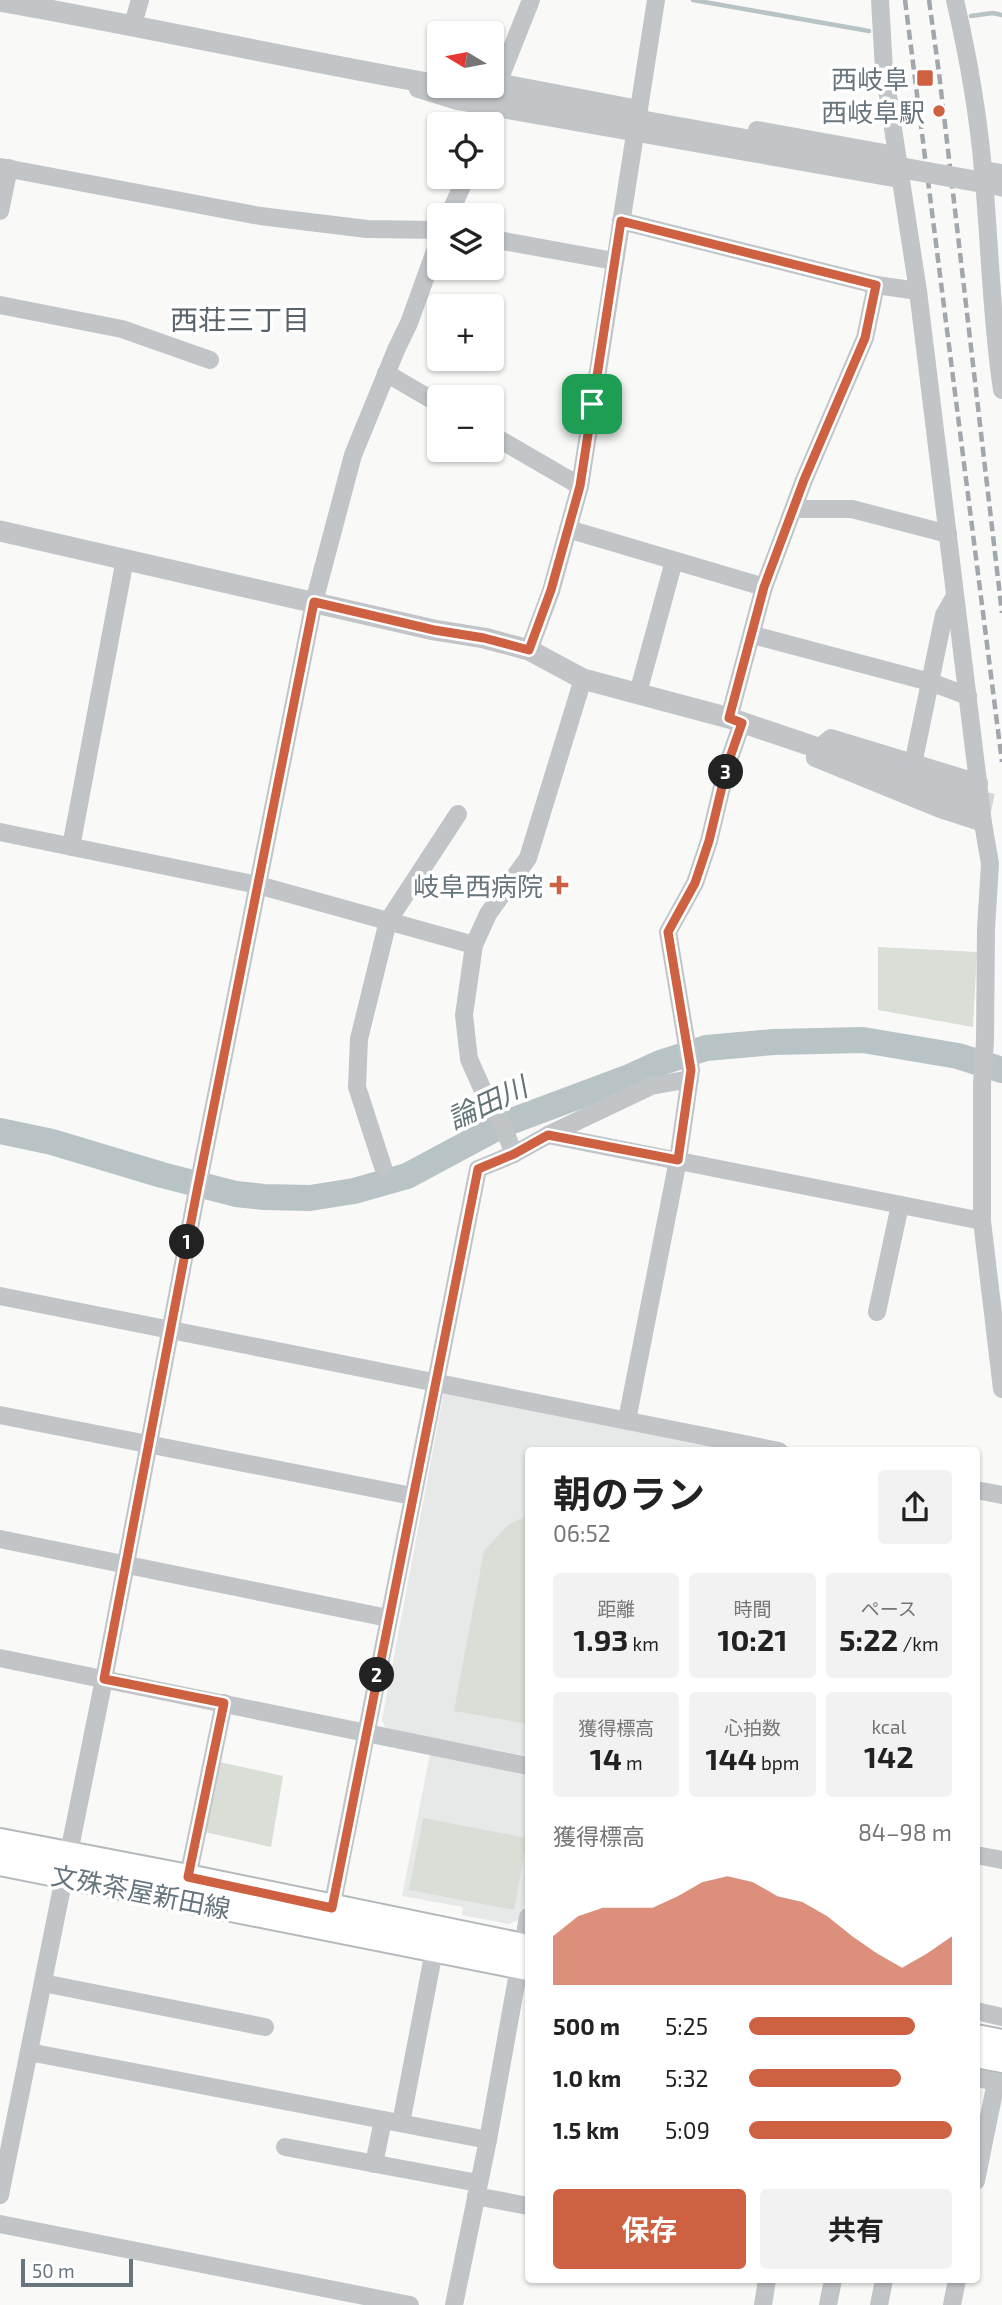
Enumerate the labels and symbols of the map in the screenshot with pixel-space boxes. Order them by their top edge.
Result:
north arrow [427,21,504,98]
place label: 西岐阜 [831,63,909,94]
marker: 西岐阜 [915,68,935,88]
place label: 西岐阜駅 [821,96,925,127]
marker: 西岐阜駅 [931,103,947,119]
district label: 西荘三丁目 [170,302,310,336]
pin [562,374,622,434]
pin: 3 [708,754,744,790]
place label: 岐阜西病院 [413,870,543,901]
marker: 岐阜西病院 [549,875,569,895]
water label: 論田川 [442,1068,535,1135]
pin: 1 [170,1224,204,1260]
pin: 2 [360,1658,394,1692]
street label: 文殊茶屋新田線 [49,1858,233,1924]
scale bar [21,2256,133,2288]

